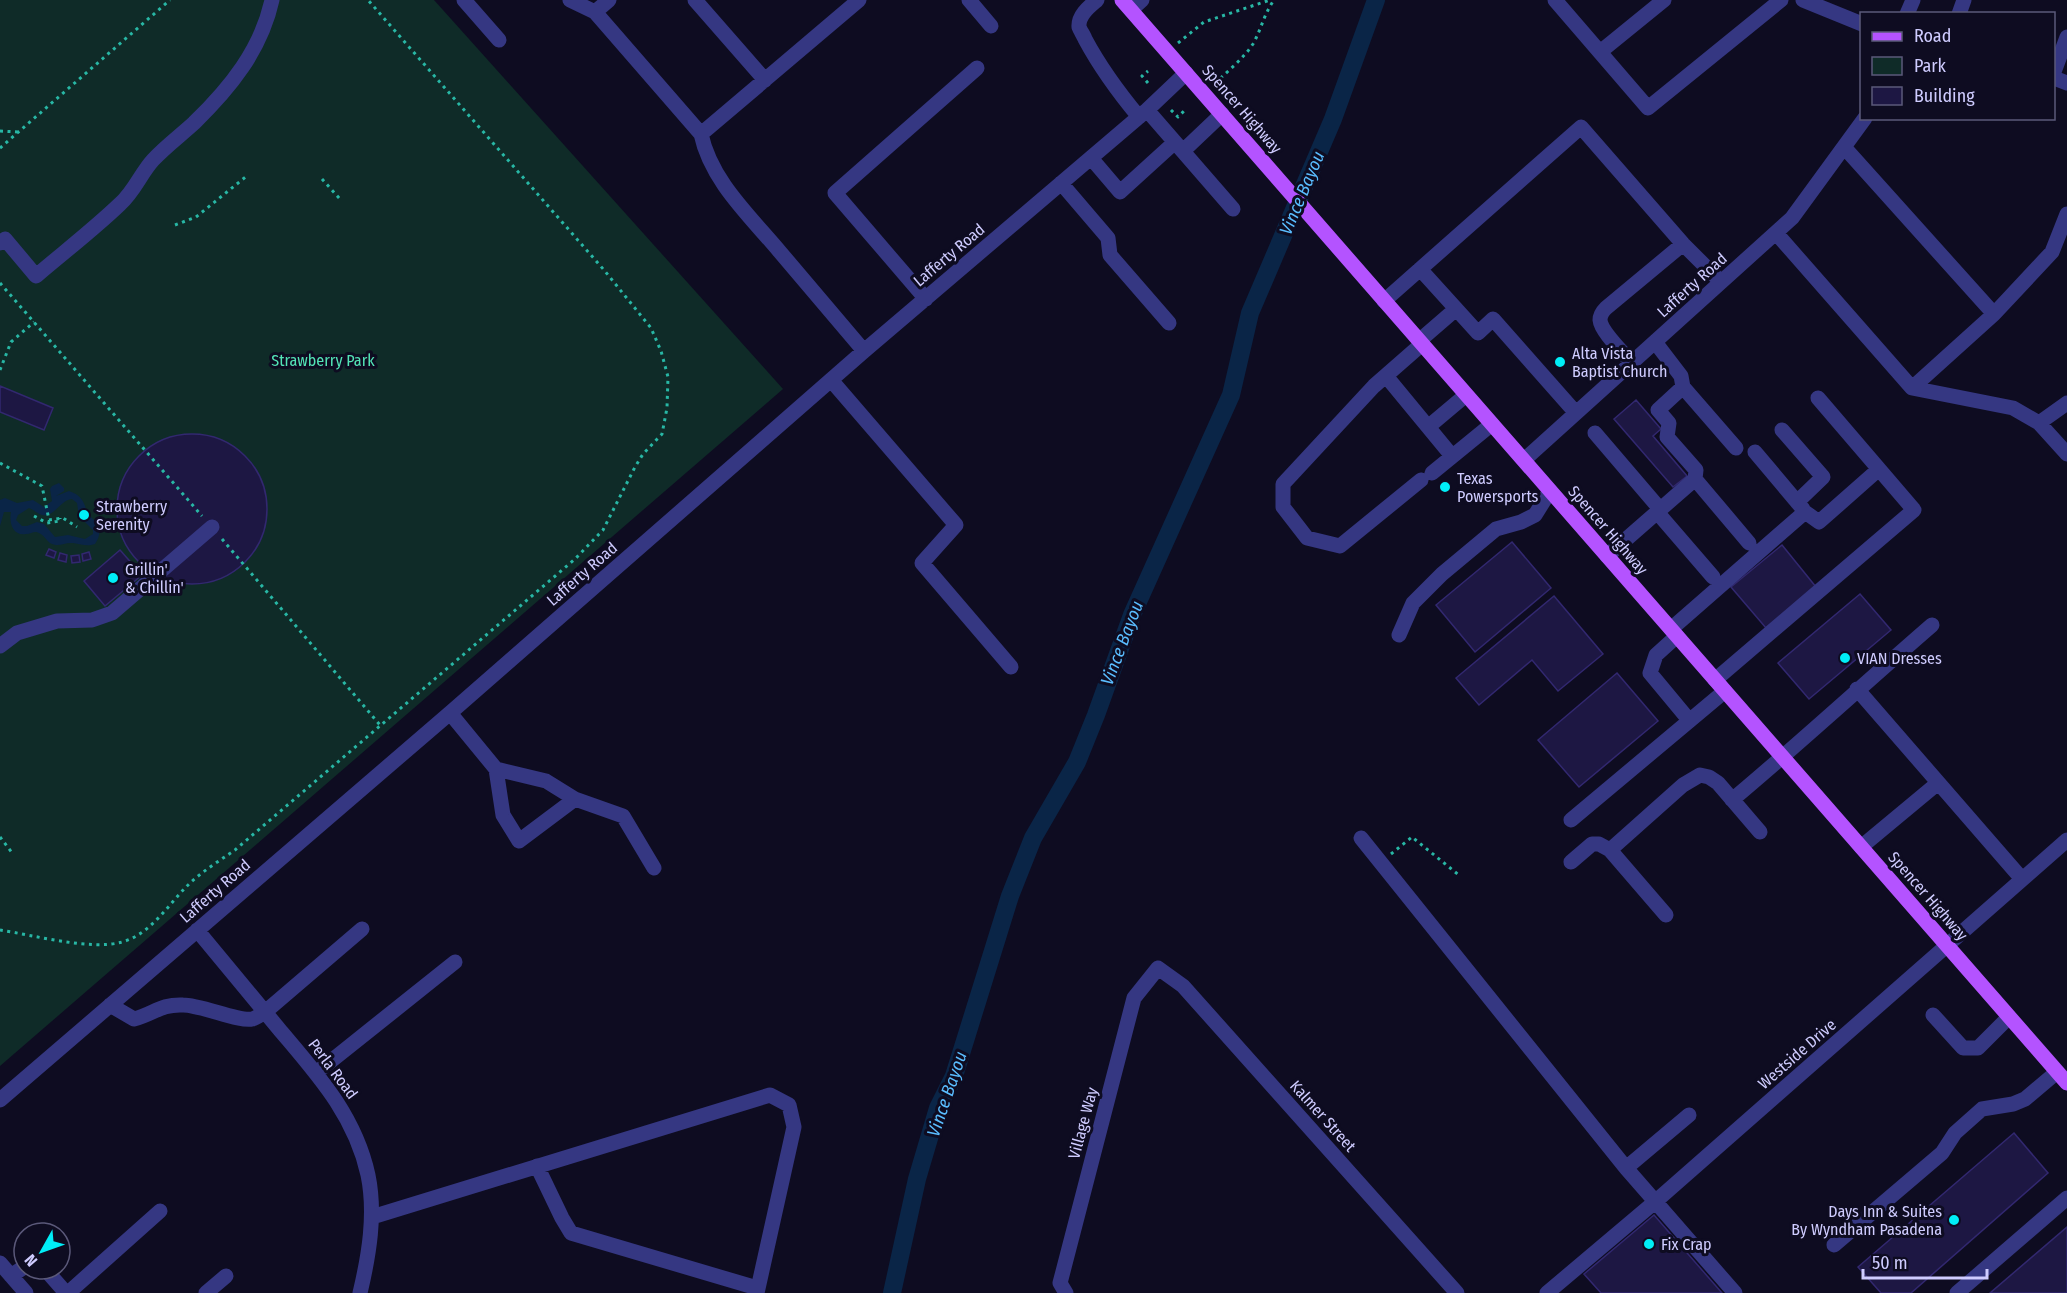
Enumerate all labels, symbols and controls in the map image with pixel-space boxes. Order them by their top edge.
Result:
legend [1860,12,2055,120]
text: Road [1914,25,1951,47]
text: Park [1914,55,1947,77]
street label: Spencer Highway [1198,61,1286,158]
text: Building [1914,85,1975,107]
water label: Vince Bayou [1275,148,1329,238]
street label: Lafferty Road [909,220,989,290]
street label: Lafferty Road [1653,249,1731,321]
place label: Alta Vista Baptist Church [1572,344,1667,381]
park label: Strawberry Park [271,351,375,370]
marker: Alta Vista Baptist Church [1553,355,1567,369]
place label: Texas Powersports [1457,469,1539,506]
marker: Texas Powersports [1438,480,1452,494]
street label: Spencer Highway [1564,482,1652,579]
place label: Strawberry Serenity [96,497,168,534]
marker: Strawberry Serenity [77,508,91,522]
street label: Lafferty Road [543,538,621,610]
place label: Grillin' & Chillin' [125,560,184,597]
marker: Grillin' & Chillin' [106,571,120,585]
water label: Vince Bayou [1096,598,1148,688]
place label: VIAN Dresses [1857,649,1942,668]
marker: VIAN Dresses [1838,651,1852,665]
street label: Spencer Highway [1884,848,1972,945]
street label: Lafferty Road [176,855,254,927]
street label: Westside Drive [1754,1015,1840,1093]
street label: Perla Road [304,1035,362,1103]
water label: Vince Bayou [922,1048,972,1140]
street label: Kalmer Street [1286,1077,1360,1156]
street label: Village Way [1064,1084,1102,1161]
place label: Days Inn & Suites By Wyndham Pasadena [1791,1202,1942,1239]
marker: Days Inn & Suites By Wyndham Pasadena [1947,1213,1961,1227]
north arrow [12,1221,72,1281]
place label: Fix Crap [1661,1235,1712,1254]
marker: Fix Crap [1642,1237,1656,1251]
scale bar [1863,1242,1988,1280]
text: N [21,1251,41,1270]
text: 50 m [1872,1252,1908,1274]

